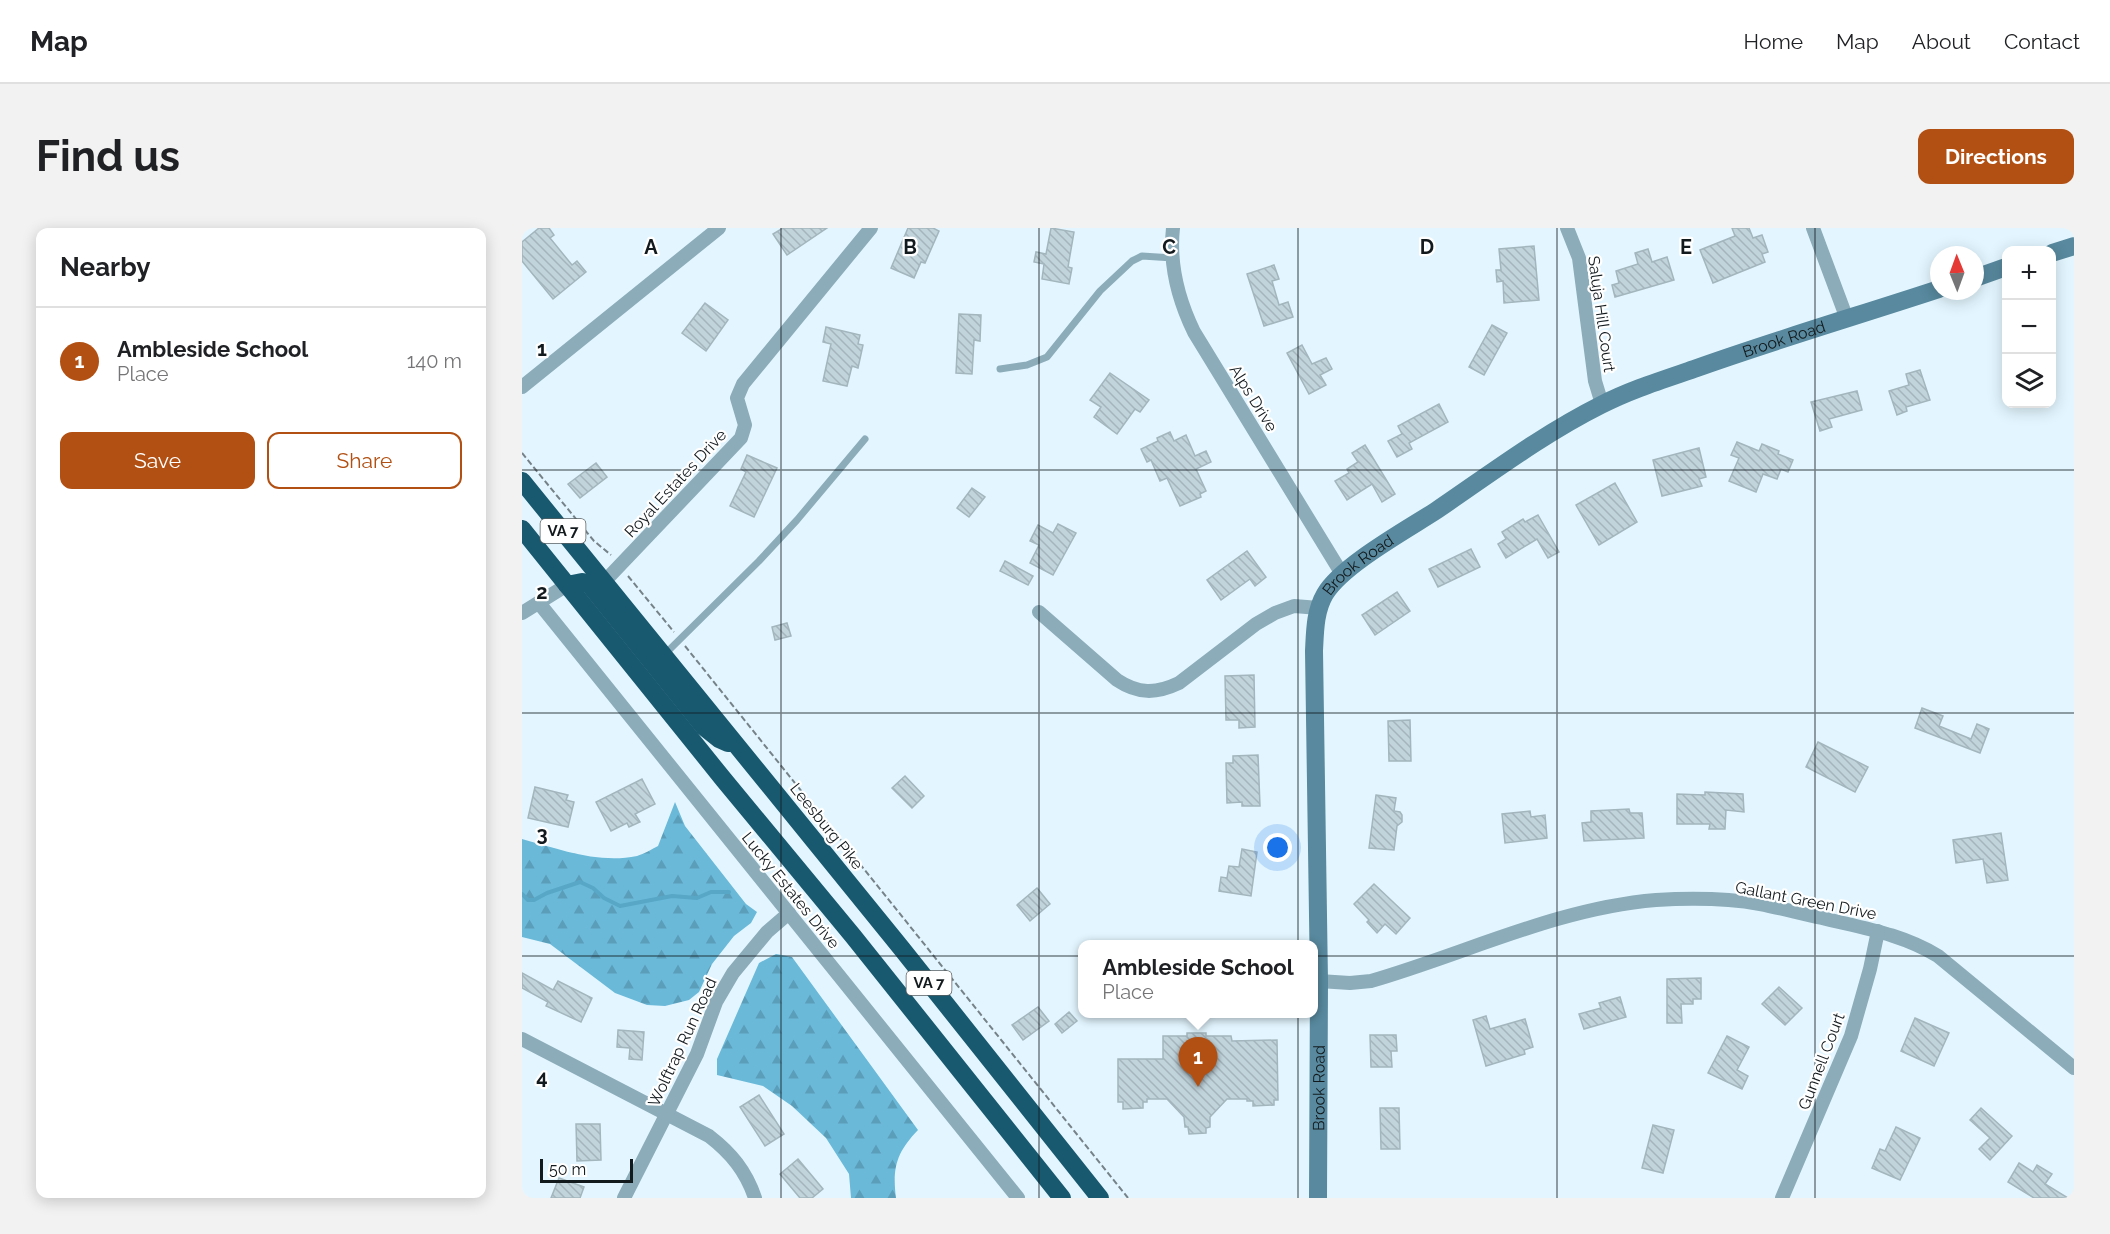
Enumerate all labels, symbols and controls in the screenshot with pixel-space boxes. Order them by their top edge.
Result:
text: Map [30,25,88,58]
text: Home [1744,29,1803,54]
text: Map [1836,29,1879,54]
text: About [1912,29,1971,54]
text: Contact [2004,29,2080,54]
button: Directions [1918,129,2074,184]
text: Find us [36,132,180,181]
text: A [644,235,658,259]
text: B [903,235,917,259]
text: C [1162,235,1176,259]
text: D [1420,235,1434,259]
text: E [1680,235,1692,259]
north arrow [1930,246,1984,300]
map controls [2002,246,2056,408]
button: + [2002,246,2056,300]
text: Nearby [60,252,150,282]
street label: Saluja Hill Court [1584,255,1619,374]
button: − [2002,300,2056,354]
street label: Brook Road [1740,317,1828,362]
text: Ambleside School [117,336,308,362]
text: 1 [537,337,547,361]
text: 1 [75,349,84,373]
text: 140 m [407,349,462,373]
button: layers [2002,354,2056,408]
street label: Alps Drive [1226,361,1282,435]
text: Place [117,362,168,386]
street label: Royal Estates Drive [620,425,730,541]
button: Save [60,432,255,489]
button: Share [267,432,462,489]
road number: VA 7 [540,519,585,543]
street label: Brook Road [1318,531,1397,599]
text: 2 [536,580,548,604]
street label: Leesburg Pike [786,779,867,873]
text: 3 [536,822,548,846]
street label: Lucky Estates Drive [738,828,843,952]
your location [1263,833,1292,862]
street label: Gallant Green Drive [1734,877,1878,924]
popup [1078,940,1318,1018]
text: Ambleside School [1102,954,1294,980]
road number: VA 7 [906,971,952,995]
street label: Wolftrap Run Road [644,975,721,1110]
text: Place [1102,980,1154,1004]
street label: Gunnell Court [1794,1009,1849,1112]
pin: 1 [1178,1038,1218,1087]
street label: Brook Road [1309,1045,1329,1131]
text: 4 [536,1065,548,1089]
scale bar [540,1156,633,1184]
text: 50 m [549,1160,586,1179]

